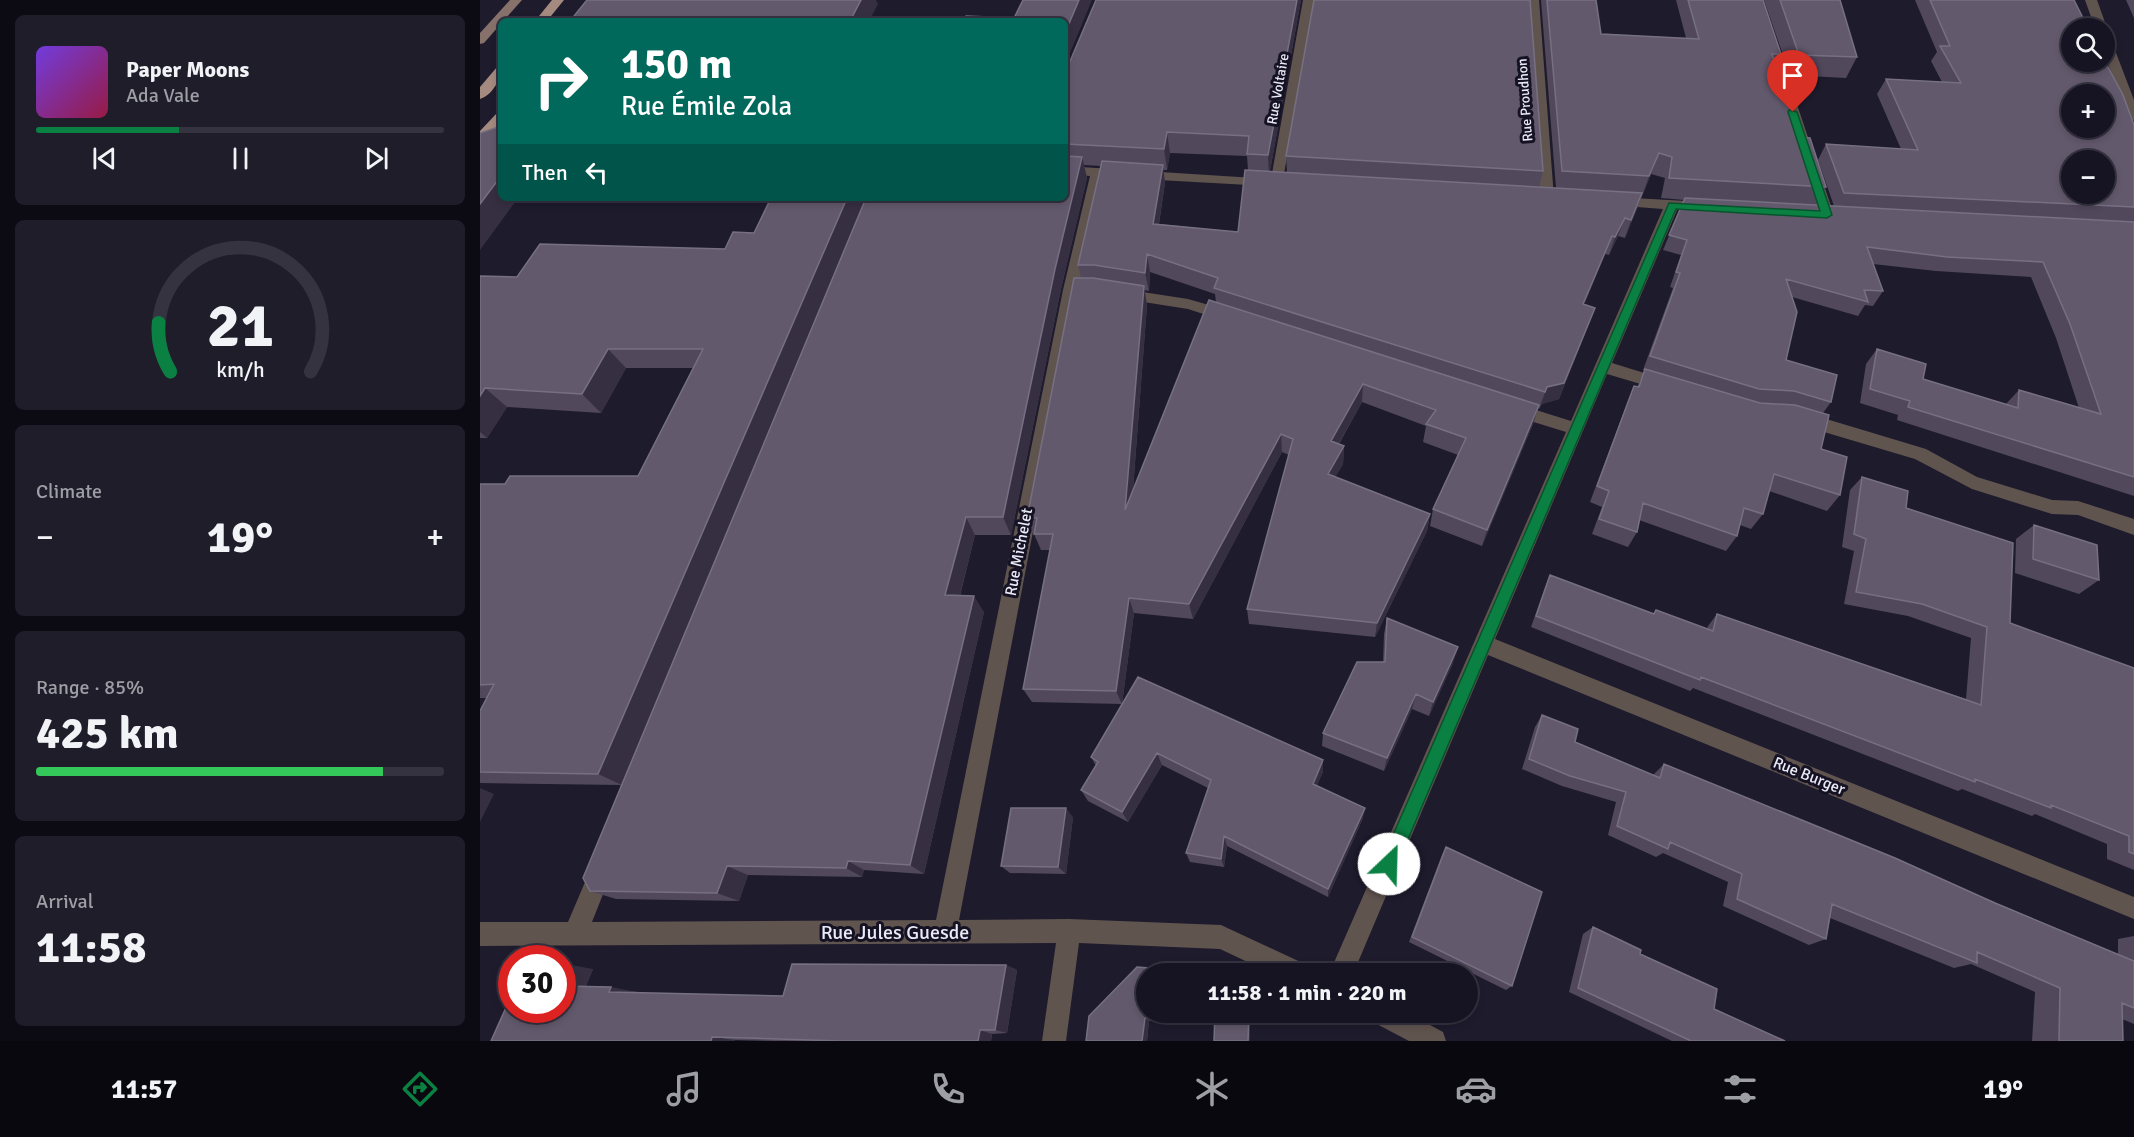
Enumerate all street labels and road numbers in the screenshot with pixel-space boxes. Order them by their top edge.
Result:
street label: Rue Voltaire [1263,52,1293,126]
street label: Rue Proudhon [1514,58,1536,142]
street label: Rue Michelet [1001,506,1037,598]
street label: Rue Burger [1770,752,1848,800]
street label: Rue Jules Guesde [821,920,969,945]

